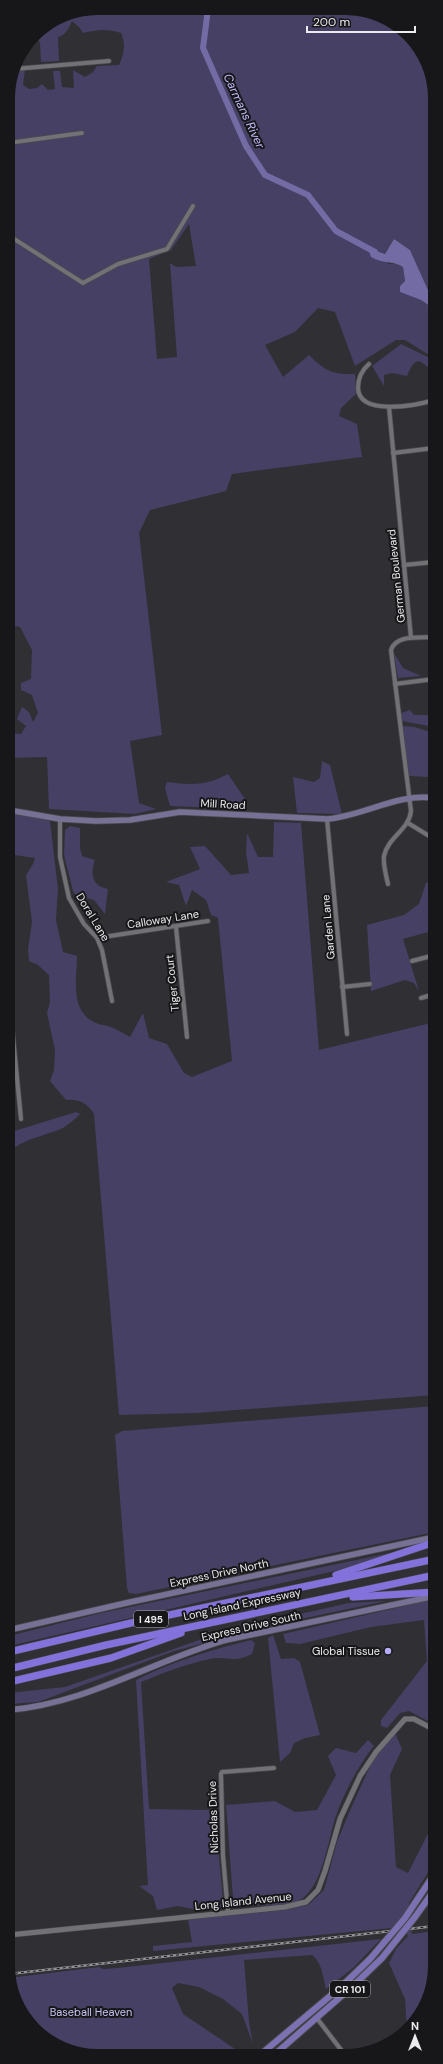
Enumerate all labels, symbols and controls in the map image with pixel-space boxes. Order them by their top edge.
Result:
scale bar [307,8,415,34]
text: 200 m [313,14,350,30]
water label: Carmans River [220,71,269,152]
street label: German Boulevard [384,528,408,623]
street label: Mill Road [200,796,246,812]
street label: Doral Lane [73,890,113,944]
street label: Garden Lane [318,894,338,960]
street label: Calloway Lane [126,906,200,932]
street label: Tiger Court [162,954,182,1012]
street label: Express Drive North [168,1556,270,1590]
street label: Long Island Expressway [182,1585,302,1623]
street label: Express Drive South [200,1608,302,1644]
road number: I 495 [134,1611,168,1627]
place label: Global Tissue [312,1644,380,1658]
marker: Global Tissue [383,1646,393,1656]
street label: Nicholas Drive [205,1781,221,1853]
street label: Long Island Avenue [194,1889,292,1913]
road number: CR 101 [330,1981,370,1997]
park label: Baseball Heaven [50,2005,132,2019]
north arrow [395,2016,435,2056]
text: N [411,2019,419,2033]

